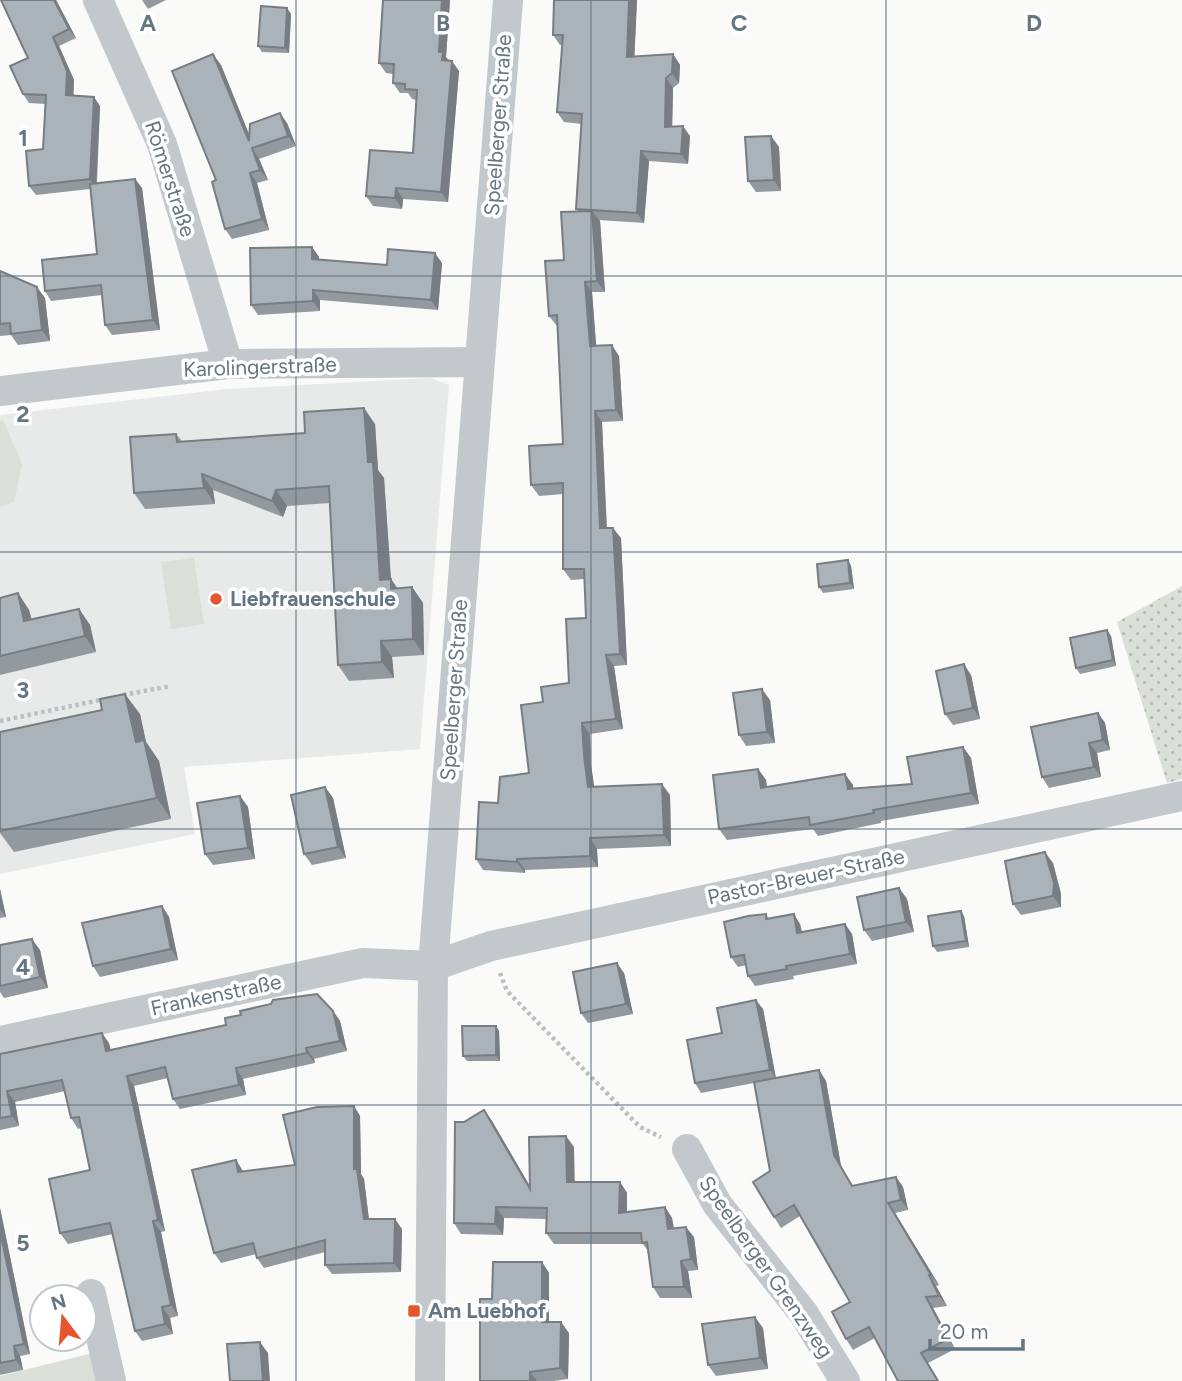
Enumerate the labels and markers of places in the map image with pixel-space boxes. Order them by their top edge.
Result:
place label: Liebfrauenschule [230,586,396,611]
marker: Liebfrauenschule [208,591,224,607]
place label: Am Luebhof [428,1298,547,1323]
marker: Am Luebhof [406,1303,422,1319]

